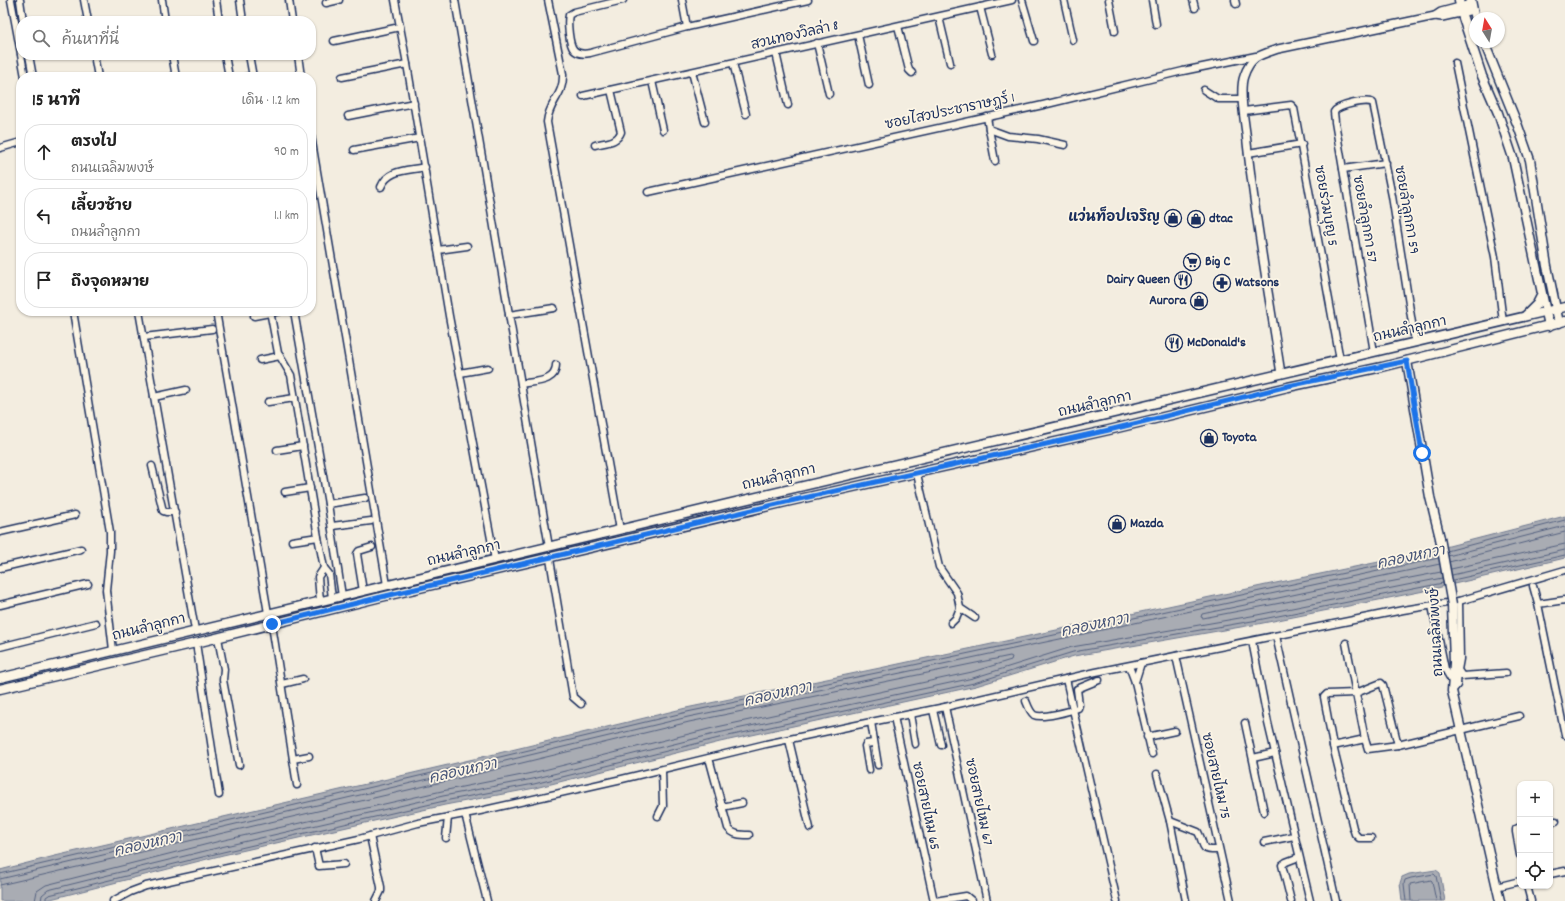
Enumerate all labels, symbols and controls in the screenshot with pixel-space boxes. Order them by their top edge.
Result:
north arrow [1469,12,1505,48]
search box [16,16,316,60]
street label: สวนทองวิลล่า 8 [749,16,841,56]
icon: search [30,27,52,49]
text: ค้นหาที่นี่ [62,30,119,52]
street label: ซอยไสวประชาราษฎร์ 1 [883,88,1017,136]
text: 15 นาที [32,90,80,114]
text: เดิน · 1.2 km [241,92,300,111]
text: ตรงไป [71,132,117,154]
icon: ahead [33,141,55,163]
text: 90 m [274,143,299,162]
text: ถนนเฉลิมพงษ์ [71,160,154,179]
street label: ซอยร่วมบุญ 5 [1308,164,1342,248]
street label: ซอยลำลูกกา 59 [1388,164,1424,256]
street label: ซอยลำลูกกา 57 [1346,174,1382,264]
text: เลี้ยวซ้าย [71,196,132,218]
icon: left [33,205,55,227]
place label: แว่นท็อปเจริญ [1068,206,1160,228]
text: 1.1 km [274,207,299,226]
shop icon: แว่นท็อปเจริญ [1163,208,1183,228]
shop icon: dtac [1186,209,1206,229]
place label: dtac [1209,209,1233,229]
text: ถนนลำลูกกา [71,224,141,243]
supermarket icon: Big C [1182,252,1202,272]
place label: Big C [1205,252,1231,272]
icon: arrive [33,269,55,291]
place label: Dairy Queen [1107,270,1171,290]
restaurant icon: Dairy Queen [1173,270,1193,290]
text: ถึงจุดหมาย [71,272,149,294]
pharmacy icon: Watsons [1212,273,1232,293]
place label: Watsons [1235,273,1279,293]
place label: Aurora [1149,291,1187,311]
shop icon: Aurora [1189,291,1209,311]
street label: ถนนลำลูกกา [1371,312,1449,348]
restaurant icon: McDonald's [1164,333,1184,353]
place label: McDonald's [1187,333,1246,353]
street label: ถนนลำลูกกา [1056,387,1134,423]
shop icon: Toyota [1199,428,1219,448]
place label: Toyota [1222,428,1258,448]
route start [1413,444,1431,462]
street label: ถนนลำลูกกา [740,460,818,496]
shop icon: Mazda [1107,514,1127,534]
place label: Mazda [1130,514,1165,534]
street label: ถนนลำลูกกา [425,536,503,572]
water label: คลองหกวา [1375,540,1448,576]
street label: ถนนเฉลิมพงษ์ [1424,586,1449,677]
water label: คลองหกวา [1059,608,1132,644]
street label: ถนนลำลูกกา [110,609,188,647]
route end [263,615,281,633]
water label: คลองหกวา [742,676,815,713]
street label: ซอยสายไหม 75 [1195,731,1236,821]
water label: คลองหกวา [427,753,500,790]
street label: ซอยสายไหม 67 [959,756,998,847]
street label: ซอยสายไหม 65 [906,760,945,852]
map controls [1517,781,1553,889]
button: + [1517,781,1553,817]
button: − [1517,817,1553,853]
water label: คลองหกวา [112,826,185,863]
button: locate [1517,853,1553,889]

